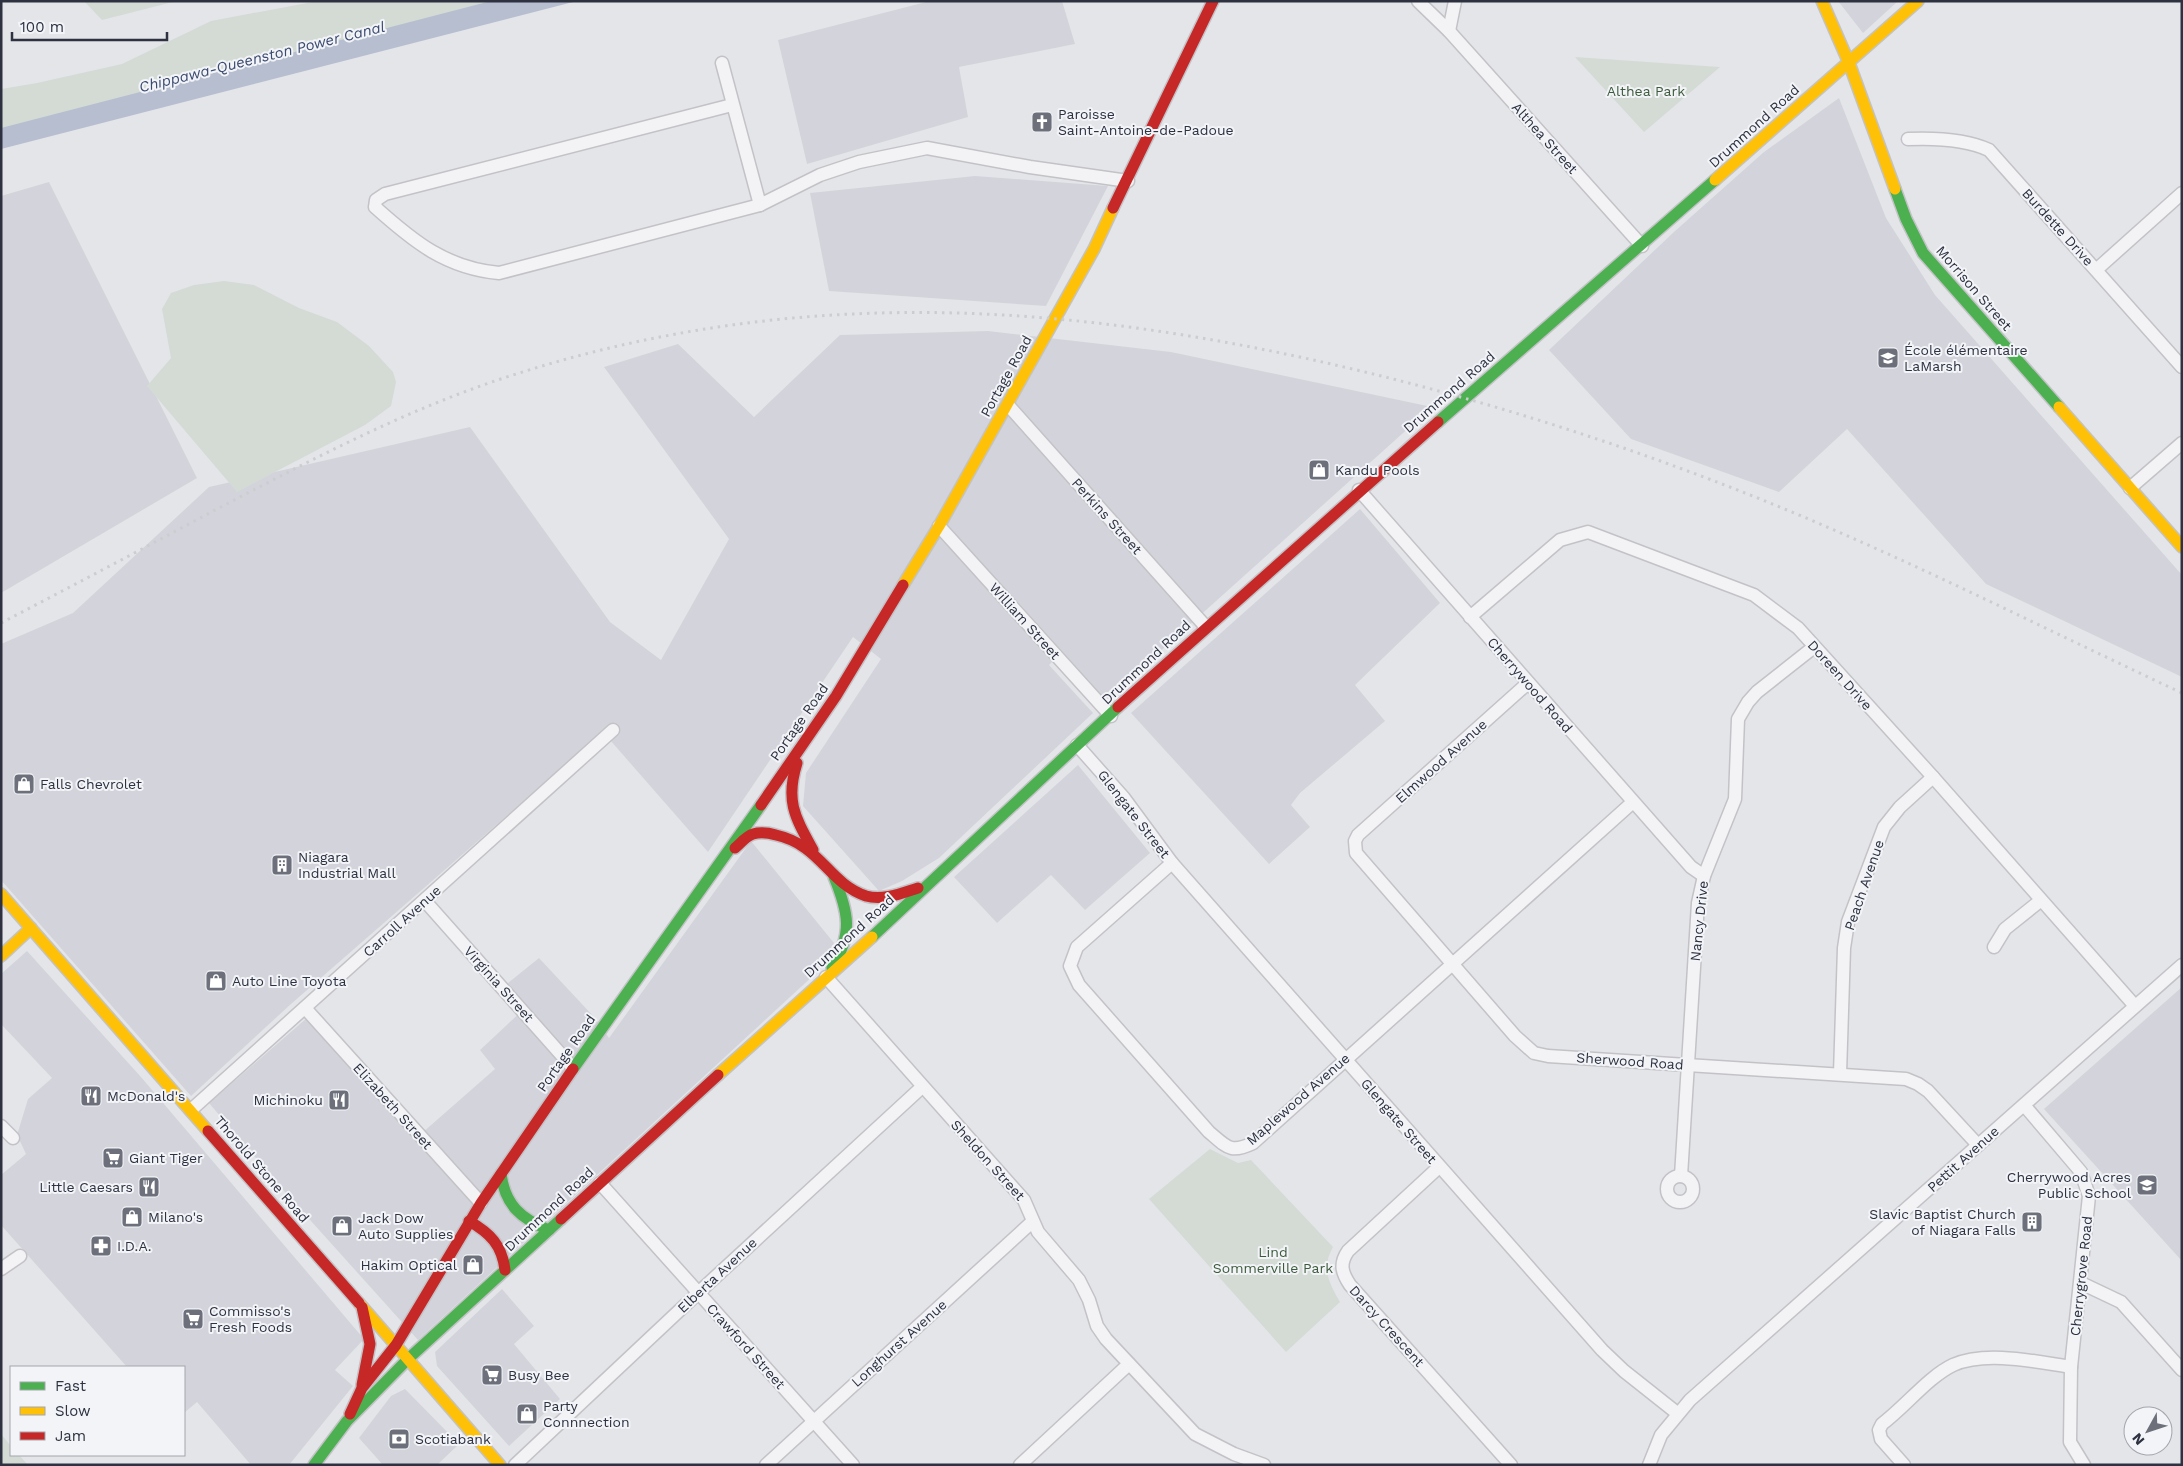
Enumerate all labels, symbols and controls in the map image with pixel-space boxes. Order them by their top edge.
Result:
scale bar [12,10,168,42]
text: 100 m [20,18,64,36]
water label: Chippawa-Queenston Power Canal [137,18,387,96]
street label: Drummond Road [1706,81,1802,171]
park label: Althea Park [1607,83,1685,99]
street label: Althea Street [1509,99,1581,177]
place label: Paroisse Saint-Antoine-de-Padoue [1058,106,1234,138]
church icon: Paroisse Saint-Antoine-de-Padoue [1030,110,1054,134]
street label: Burdette Drive [2019,185,2097,269]
street label: Morrison Street [1933,242,2015,334]
street label: Portage Road [977,333,1035,419]
place label: École élémentaire LaMarsh [1904,342,2028,374]
school or university icon: École élémentaire LaMarsh [1876,346,1900,370]
street label: Drummond Road [1400,348,1498,436]
shop icon: Kandu Pools [1307,458,1331,482]
place label: Kandu Pools [1335,462,1420,478]
street label: Perkins Street [1069,475,1145,557]
street label: William Street [986,579,1064,663]
street label: Drummond Road [1098,617,1194,707]
street label: Cherrywood Road [1484,634,1576,736]
street label: Doreen Drive [1804,637,1876,713]
street label: Portage Road [767,680,831,764]
street label: Elmwood Avenue [1392,716,1490,806]
street label: Glengate Street [1095,767,1173,861]
shop icon: Falls Chevrolet [12,772,36,796]
place label: Falls Chevrolet [40,776,142,792]
street label: Peach Avenue [1841,838,1887,932]
place label: Niagara Industrial Mall [298,849,396,881]
building icon: Niagara Industrial Mall [270,853,294,877]
street label: Nancy Drive [1687,880,1711,962]
street label: Carroll Avenue [360,882,444,960]
street label: Drummond Road [801,891,897,981]
street label: Virginia Street [461,943,537,1025]
shop icon: Auto Line Toyota [204,969,228,993]
place label: Auto Line Toyota [232,973,346,989]
street label: Portage Road [534,1011,598,1095]
street label: Sherwood Road [1576,1049,1684,1073]
street label: Maplewood Avenue [1243,1050,1353,1148]
street label: Elizabeth Street [350,1060,436,1152]
street label: Glengate Street [1358,1075,1440,1167]
restaurant icon: McDonald's [79,1084,103,1108]
place label: McDonald's [107,1088,185,1104]
restaurant icon: Michinoku [327,1088,351,1112]
place label: Michinoku [253,1092,323,1108]
street label: Thorold Stone Road [211,1112,313,1226]
street label: Sheldon Street [948,1116,1028,1204]
street label: Pettit Avenue [1924,1123,2002,1195]
supermarket icon: Giant Tiger [101,1146,125,1170]
place label: Giant Tiger [129,1150,203,1166]
street label: Drummond Road [501,1164,597,1254]
place label: Cherrywood Acres Public School [2007,1169,2132,1201]
school or university icon: Cherrywood Acres Public School [2135,1173,2159,1197]
restaurant icon: Little Caesars [137,1175,161,1199]
place label: Little Caesars [39,1179,133,1195]
shop icon: Milano's [120,1205,144,1229]
place label: Slavic Baptist Church of Niagara Falls [1869,1206,2016,1238]
place label: Milano's [148,1209,203,1225]
place label: Jack Dow Auto Supplies [358,1210,453,1242]
building icon: Slavic Baptist Church of Niagara Falls [2020,1210,2044,1234]
shop icon: Jack Dow Auto Supplies [330,1214,354,1238]
street label: Cherrygrove Road [2067,1215,2095,1337]
pharmacy icon: I.D.A. [89,1234,113,1258]
street label: Elberta Avenue [674,1234,760,1316]
place label: I.D.A. [117,1238,151,1254]
park label: Lind Sommerville Park [1213,1244,1333,1276]
shop icon: Hakim Optical [461,1253,485,1277]
place label: Hakim Optical [360,1257,458,1273]
street label: Darcy Crescent [1346,1282,1428,1370]
street label: Longhurst Avenue [848,1296,950,1390]
street label: Crawford Street [703,1300,789,1392]
place label: Commisso's Fresh Foods [209,1303,292,1335]
supermarket icon: Commisso's Fresh Foods [181,1307,205,1331]
supermarket icon: Busy Bee [480,1363,504,1387]
legend [10,1366,185,1456]
place label: Busy Bee [508,1367,570,1383]
text: Fast [55,1377,87,1395]
place label: Party Connnection [543,1398,630,1430]
text: Slow [55,1402,91,1420]
shop icon: Party Connnection [515,1402,539,1426]
north arrow [2123,1406,2173,1456]
text: Jam [55,1427,86,1445]
bank icon: Scotiabank [387,1427,411,1451]
text: N [2129,1430,2148,1448]
place label: Scotiabank [415,1431,491,1447]

